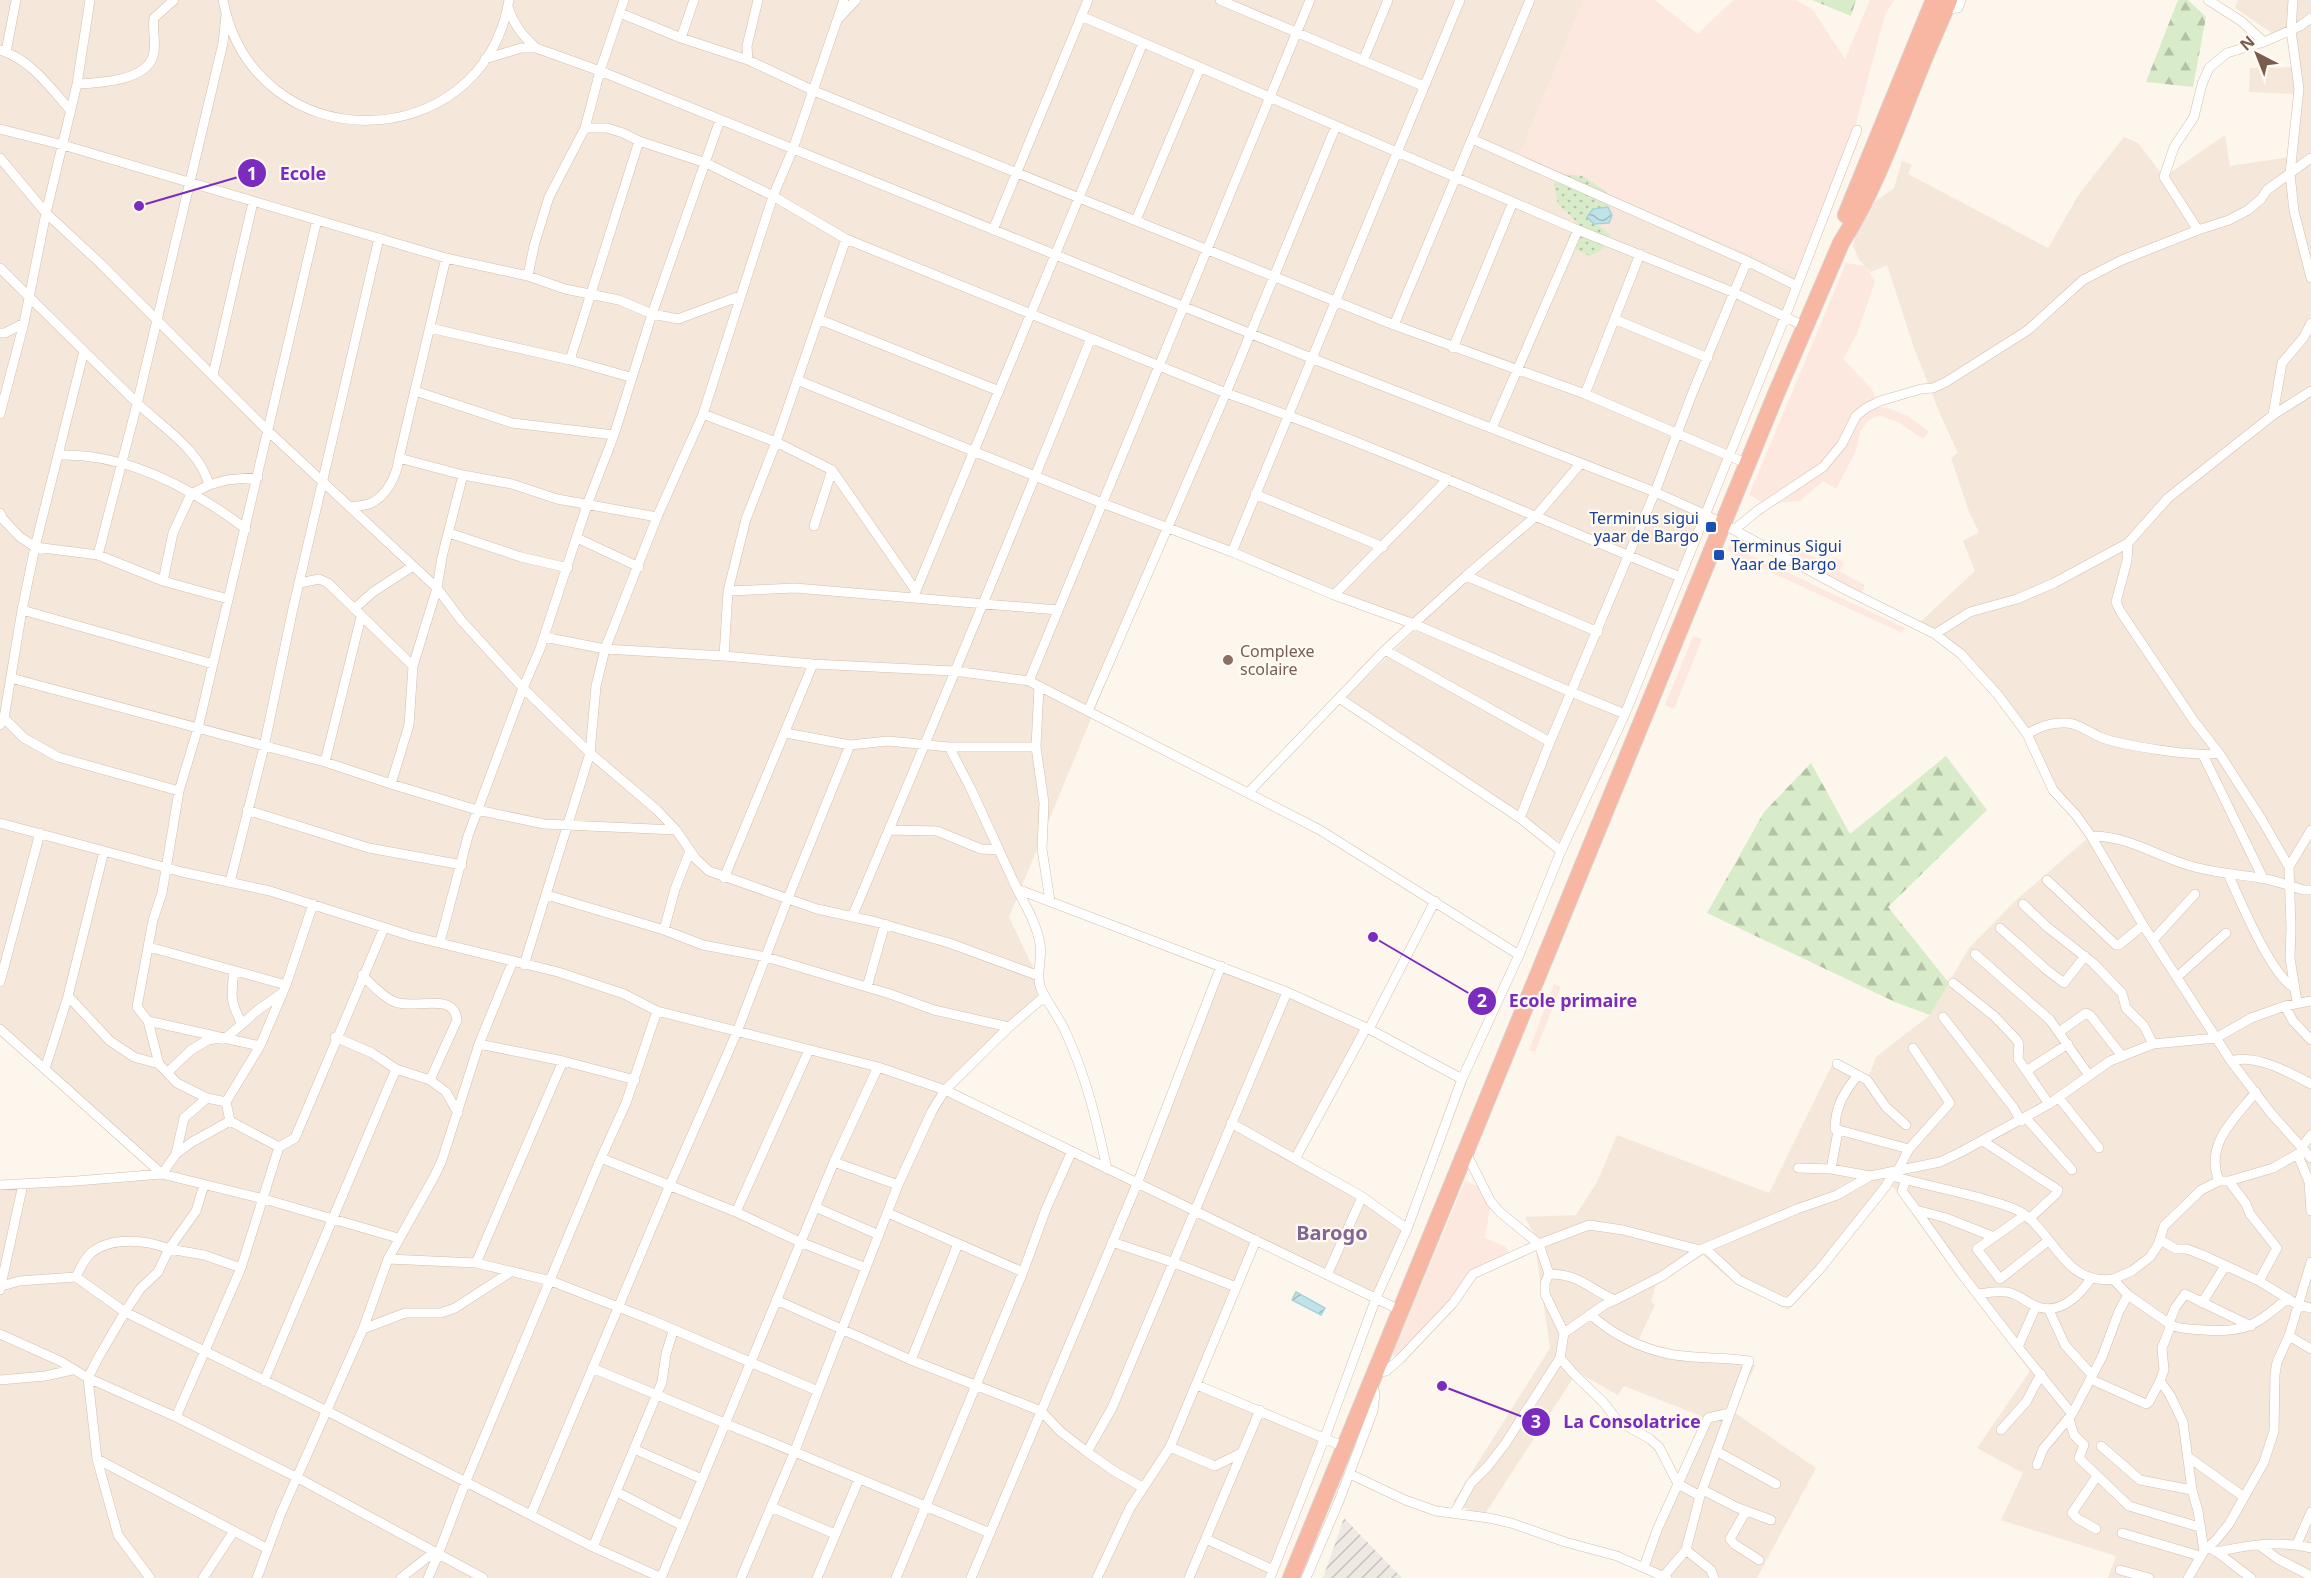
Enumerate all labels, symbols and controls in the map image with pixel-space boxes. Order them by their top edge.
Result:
north arrow [2227,24,2287,84]
text: N [2235,30,2259,55]
callout: Ecole [237,155,338,191]
text: 1 [247,161,257,185]
text: Ecole [280,161,326,185]
place label: Terminus sigui yaar de Bargo [1589,507,1699,547]
marker: Terminus sigui yaar de Bargo [1704,520,1718,534]
place label: Terminus Sigui Yaar de Bargo [1731,535,1842,575]
marker: Terminus Sigui Yaar de Bargo [1712,548,1726,562]
place label: Complexe scolaire [1240,640,1315,680]
marker: Complexe scolaire [1221,653,1235,667]
callout: Ecole primaire [1467,983,1650,1019]
text: 2 [1477,988,1487,1012]
text: Ecole primaire [1509,988,1637,1012]
district label: Barogo [1296,1219,1368,1246]
callout: La Consolatrice [1521,1404,1713,1440]
text: 3 [1531,1409,1541,1433]
text: La Consolatrice [1563,1409,1701,1433]

